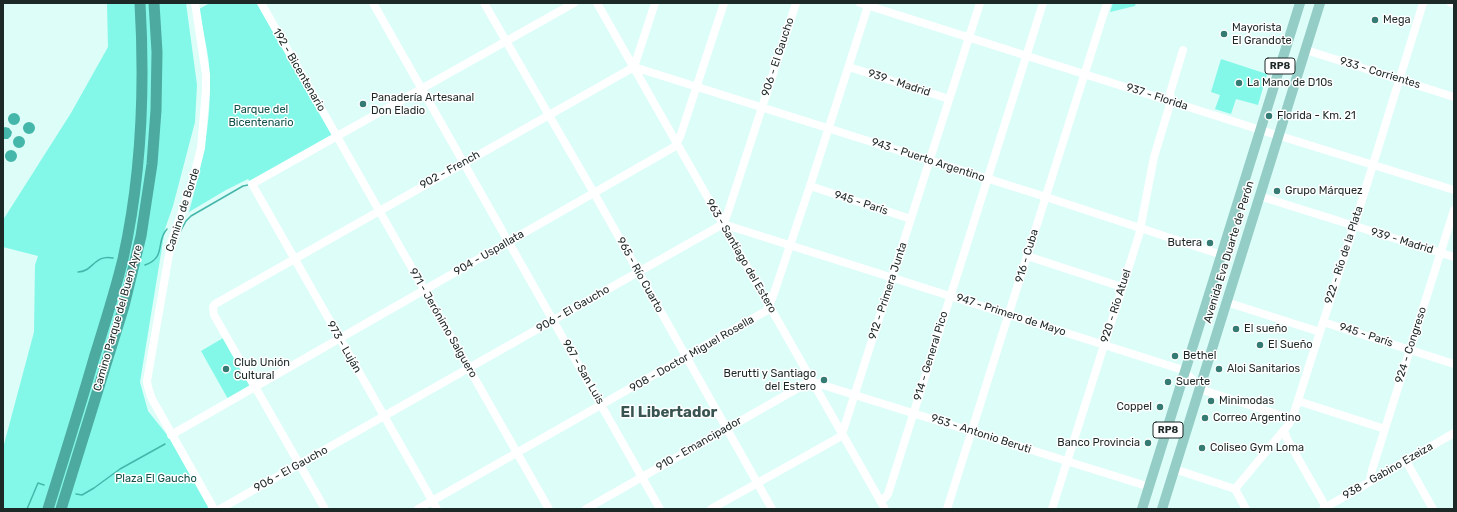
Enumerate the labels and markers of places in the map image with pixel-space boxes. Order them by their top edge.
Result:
place label: Mega [1383,13,1411,27]
marker: Mega [1370,15,1380,25]
place label: Mayorista El Grandote [1232,21,1292,47]
marker: Mayorista El Grandote [1219,29,1229,39]
place label: La Mano de D10s [1247,76,1333,90]
marker: La Mano de D10s [1234,78,1244,88]
place label: Panadería Artesanal Don Eladio [371,91,474,117]
marker: Panadería Artesanal Don Eladio [358,99,368,109]
place label: Florida - Km. 21 [1277,109,1356,123]
marker: Florida - Km. 21 [1264,111,1274,121]
place label: Grupo Márquez [1285,184,1363,198]
marker: Grupo Márquez [1272,186,1282,196]
place label: Butera [1167,236,1202,250]
marker: Butera [1205,238,1215,248]
place label: El sueño [1244,322,1287,336]
marker: El sueño [1231,324,1241,334]
place label: El Sueño [1268,338,1313,352]
marker: El Sueño [1255,340,1265,350]
place label: Bethel [1183,349,1216,363]
marker: Bethel [1170,351,1180,361]
place label: Club Unión Cultural [234,356,290,382]
place label: Aloi Sanitarios [1227,362,1300,376]
marker: Club Unión Cultural [221,364,231,374]
marker: Aloi Sanitarios [1214,364,1224,374]
place label: Berutti y Santiago del Estero [724,367,816,393]
marker: Berutti y Santiago del Estero [819,375,829,385]
place label: Suerte [1176,375,1210,389]
marker: Suerte [1163,377,1173,387]
place label: Minimodas [1219,394,1274,408]
marker: Minimodas [1206,396,1216,406]
place label: Coppel [1116,400,1152,414]
marker: Coppel [1155,402,1165,412]
place label: Correo Argentino [1213,411,1301,425]
marker: Correo Argentino [1200,413,1210,423]
place label: Banco Provincia [1057,436,1140,450]
marker: Banco Provincia [1143,438,1153,448]
place label: Coliseo Gym Loma [1210,441,1304,455]
marker: Coliseo Gym Loma [1197,443,1207,453]

